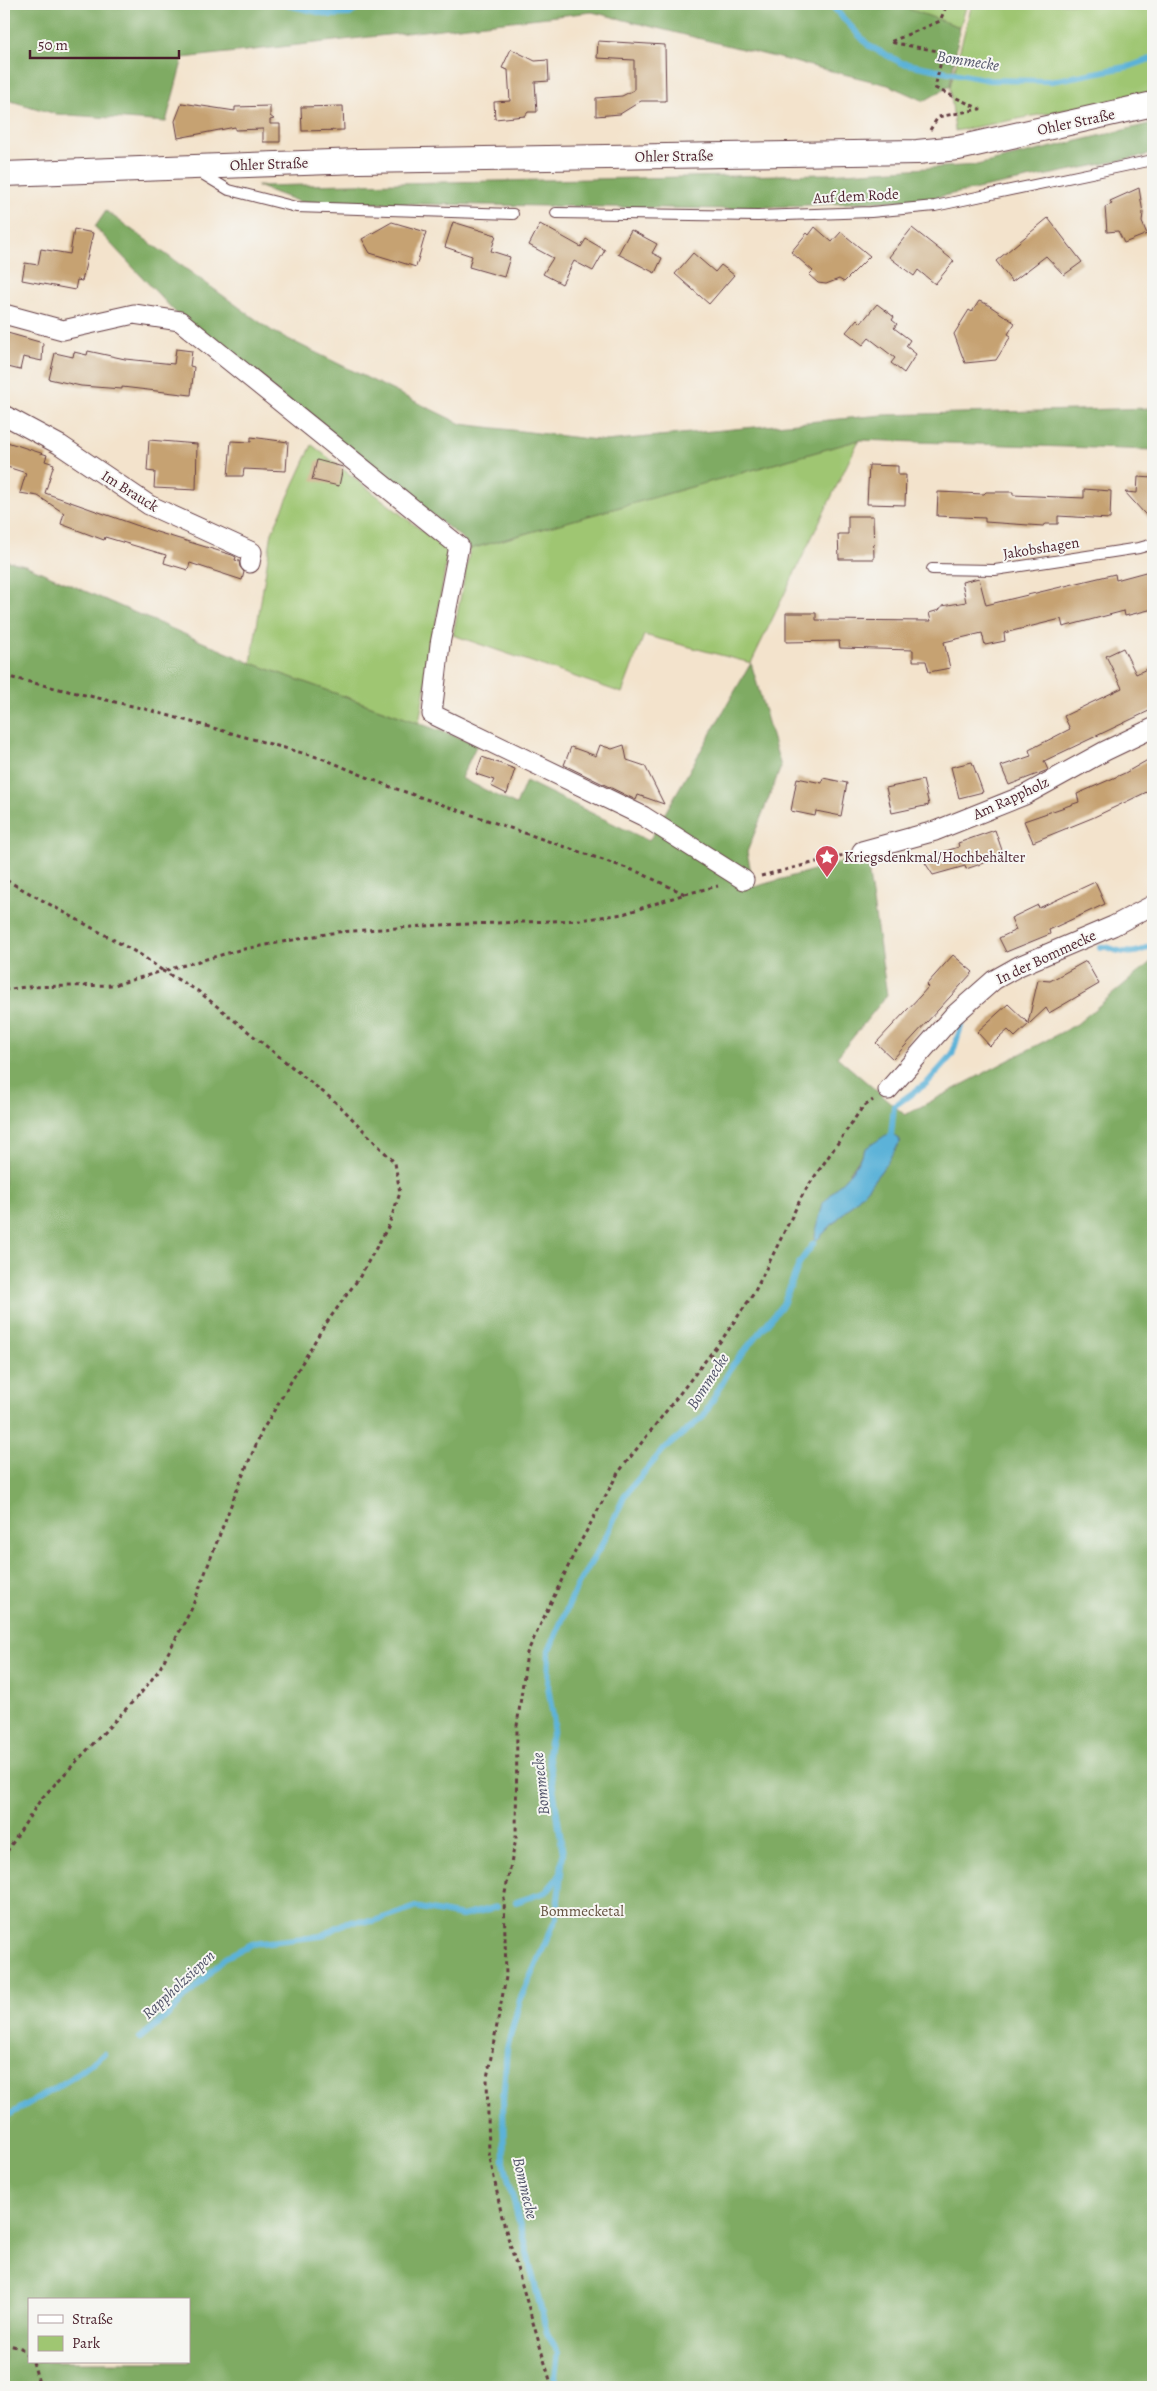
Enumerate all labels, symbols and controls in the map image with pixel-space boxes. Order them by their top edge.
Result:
scale bar [30,28,179,60]
text: 50 m [38,35,68,55]
water label: Bommecke [935,45,1001,77]
street label: Ohler Straße [1035,104,1117,140]
street label: Ohler Straße [635,145,714,167]
street label: Ohler Straße [229,153,309,175]
street label: Auf dem Rode [812,184,900,208]
street label: Im Brauck [98,466,163,517]
street label: Jakobshagen [1001,532,1081,564]
street label: Am Rappholz [969,772,1052,825]
place icon: Kriegsdenkmal/Hochbehälter [814,844,840,878]
place label: Kriegsdenkmal/Hochbehälter [844,847,1026,867]
street label: In der Bommecke [993,925,1099,989]
water label: Bommecke [681,1349,734,1414]
water label: Bommecke [527,1751,555,1816]
park label: Bommecketal [540,1901,624,1921]
water label: Rappholzsiepen [137,1945,220,2024]
water label: Bommecke [507,2155,543,2222]
legend [28,2298,190,2364]
text: Straße [72,2309,113,2329]
text: Park [72,2333,101,2353]

